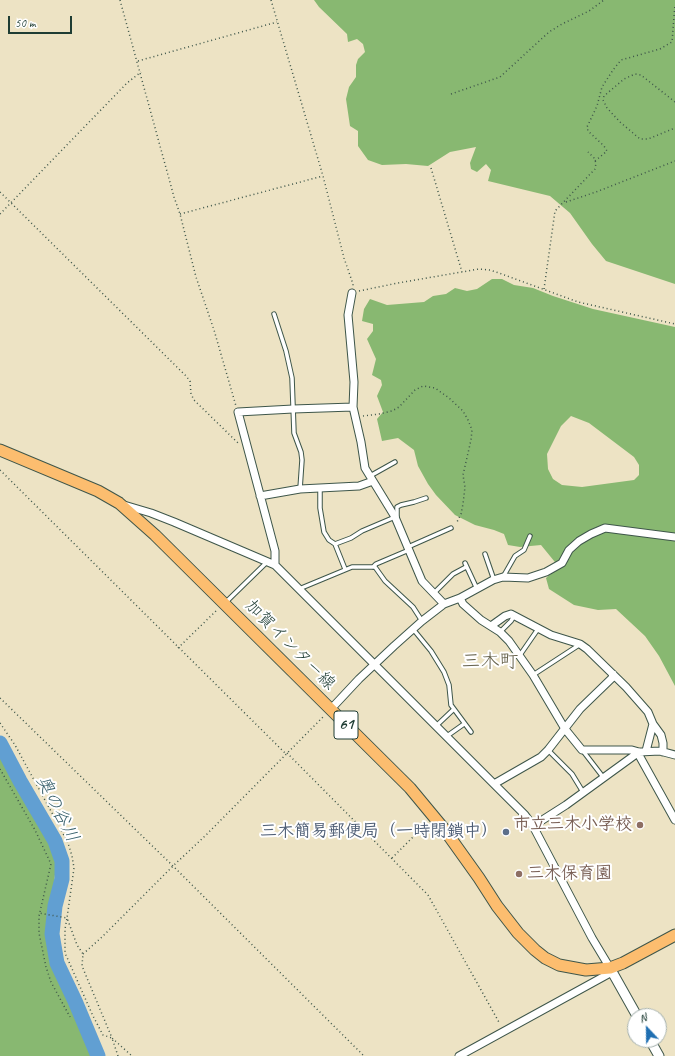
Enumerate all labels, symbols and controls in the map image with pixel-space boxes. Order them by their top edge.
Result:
scale bar [10,8,74,34]
text: 50 m [15,15,35,31]
street label: 加賀インター線 [241,596,339,694]
district label: 三木町 [462,651,518,673]
road number: 61 [334,711,358,739]
water label: 奥の谷川 [31,772,83,846]
place label: 市立三木小学校 [513,815,632,835]
marker: 市立三木小学校 [635,820,645,830]
place label: 三木簡易郵便局（一時閉鎖中） [260,822,498,842]
marker: 三木簡易郵便局（一時閉鎖中） [501,827,511,837]
place label: 三木保育園 [527,864,612,884]
marker: 三木保育園 [514,869,524,879]
north arrow [627,1008,667,1048]
text: N [637,1010,649,1026]

